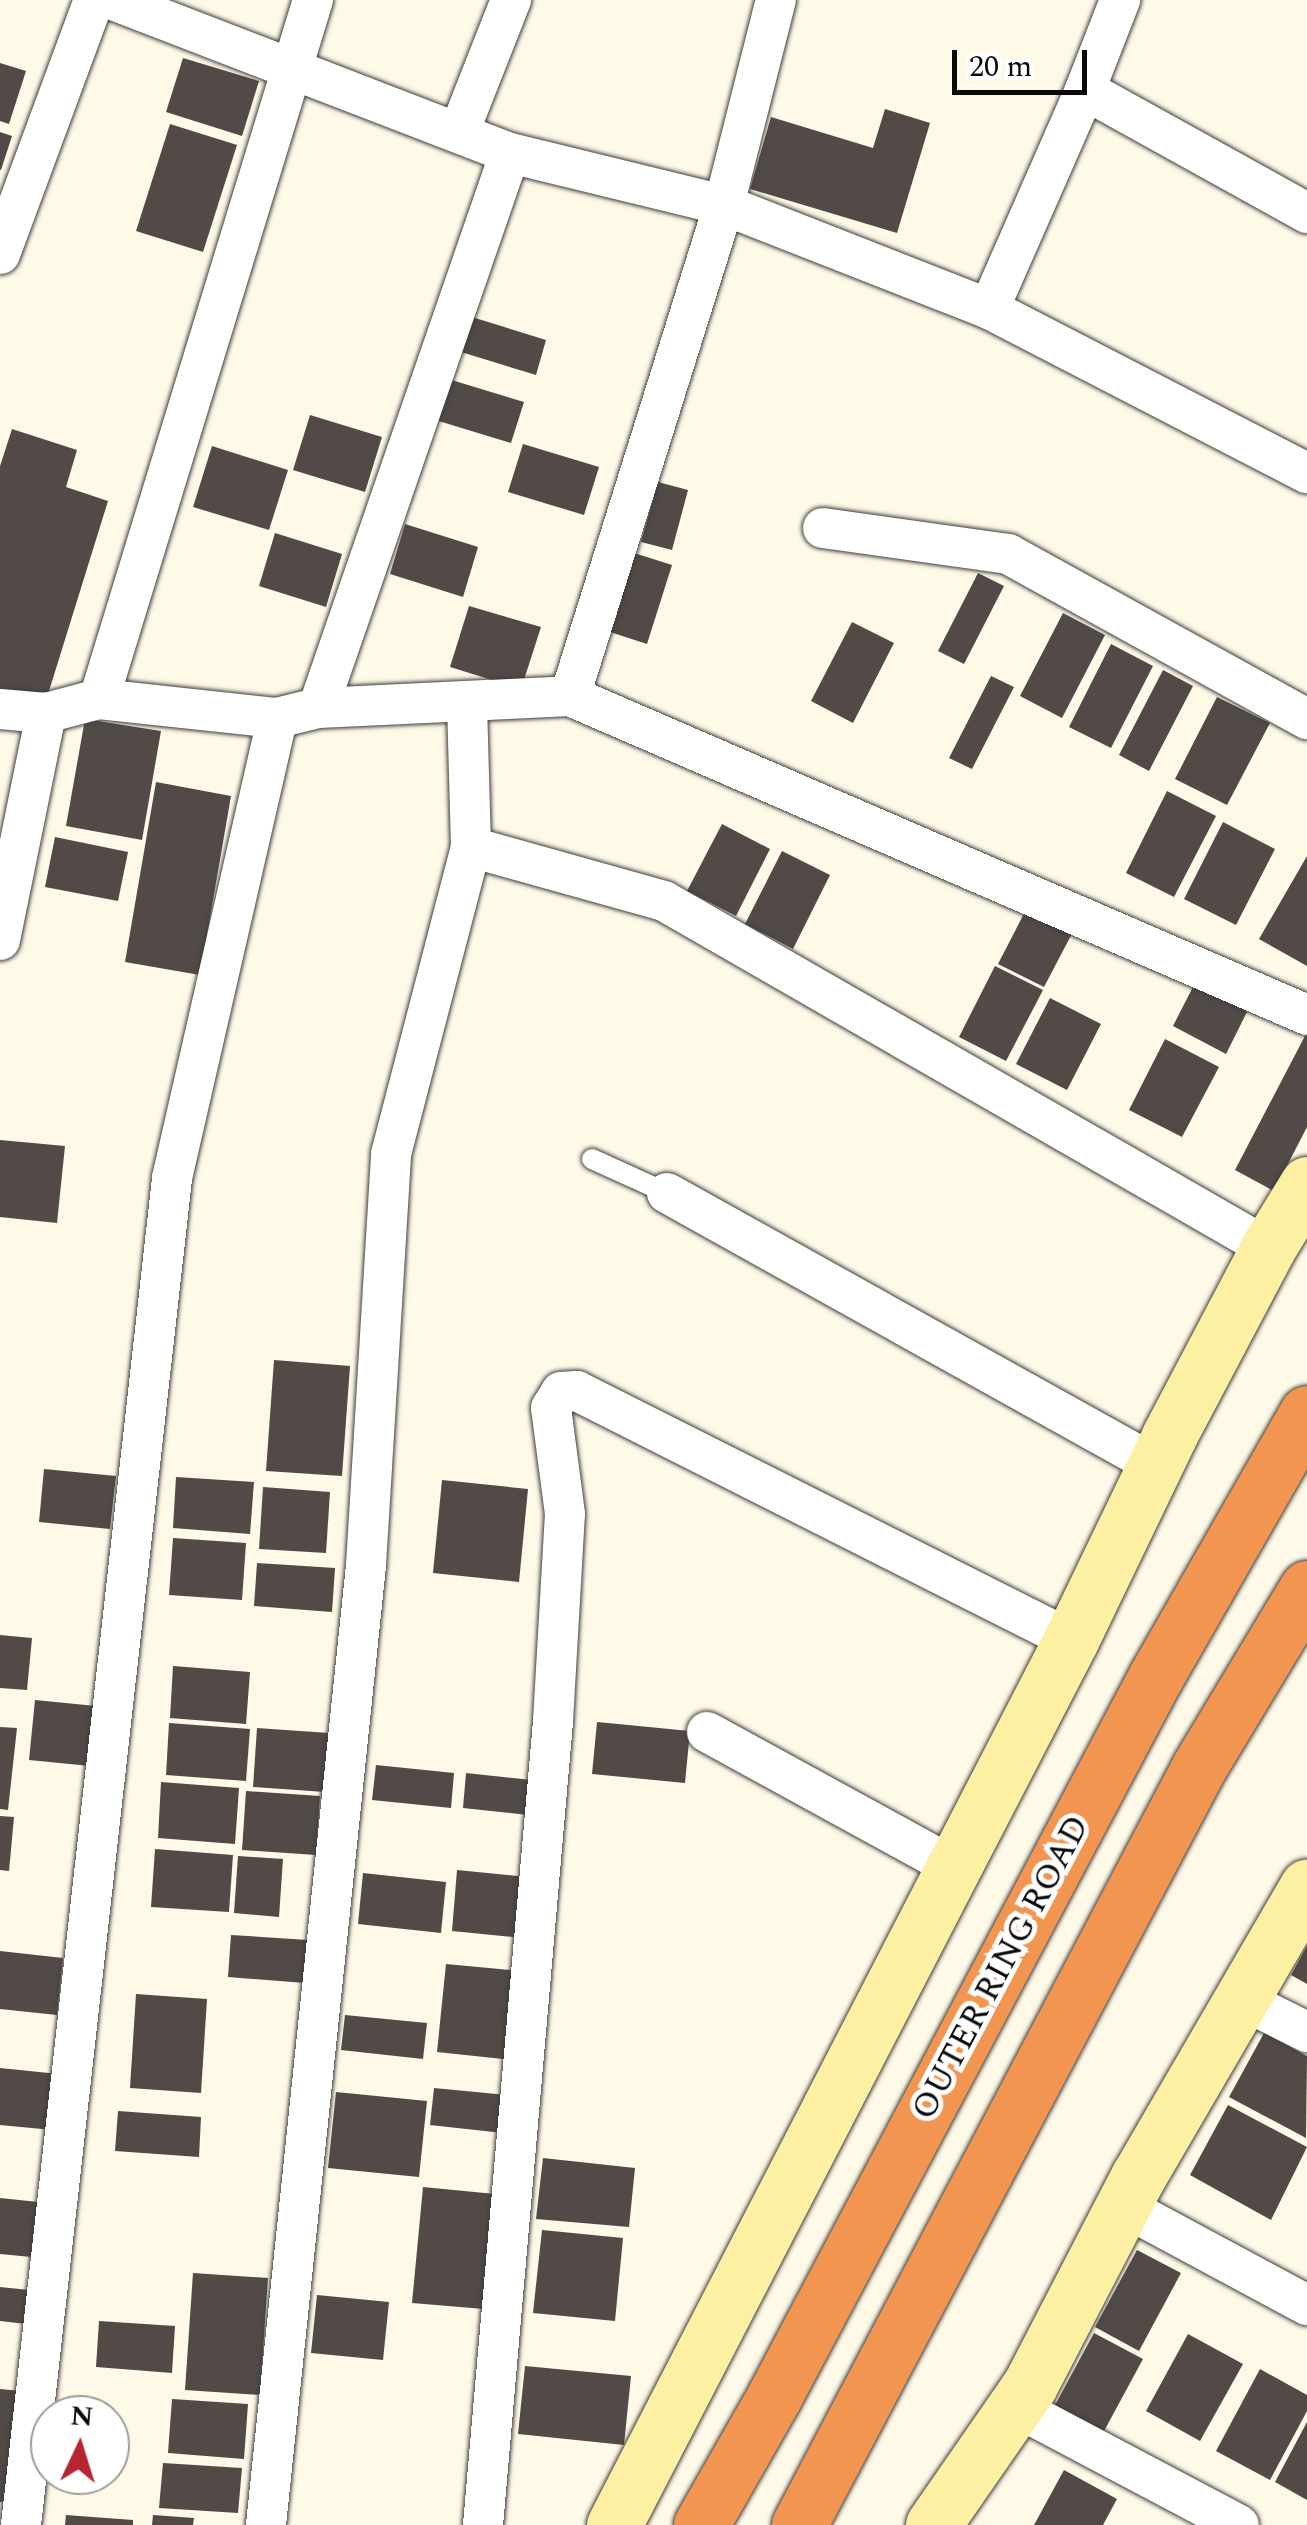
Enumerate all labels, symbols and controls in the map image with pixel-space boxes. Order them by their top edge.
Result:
scale bar [957,30,1092,92]
text: 20 m [969,44,1032,90]
street label: OUTER RING ROAD [903,1809,1099,2127]
text: N [69,2394,95,2439]
north arrow [30,2395,130,2495]

